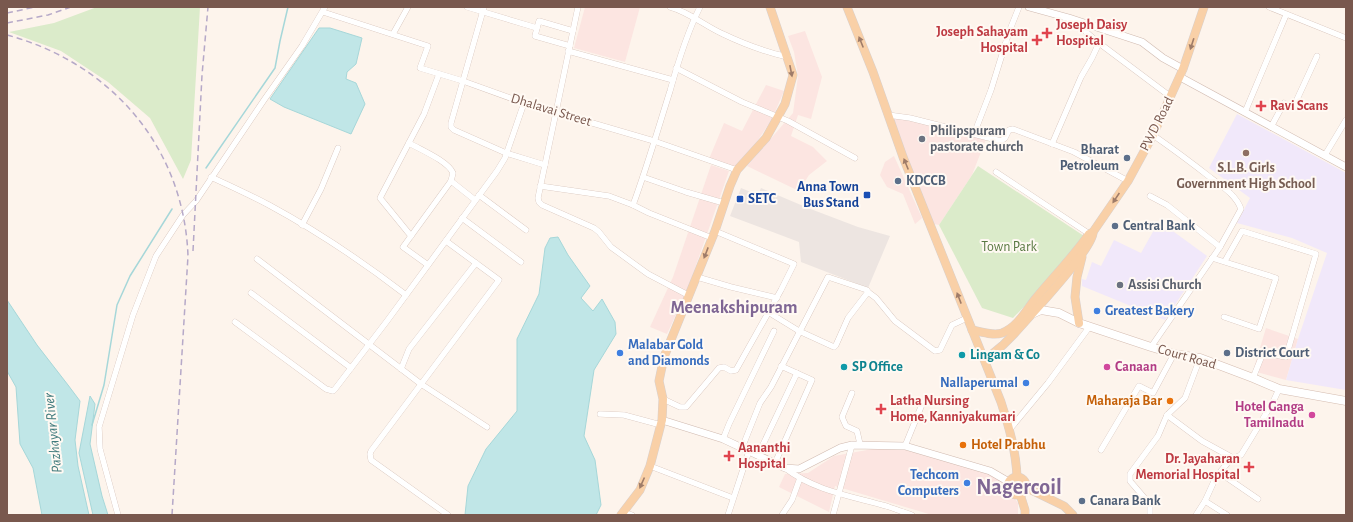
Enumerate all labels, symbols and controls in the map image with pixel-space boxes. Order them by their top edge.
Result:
place label: Joseph Daisy Hospital [1056,18,1128,48]
place label: Joseph Sahayam Hospital [936,25,1028,55]
marker: Joseph Daisy Hospital [1041,27,1053,39]
marker: Joseph Sahayam Hospital [1031,34,1043,46]
one-way arrow [858,36,864,48]
one-way arrow [1188,38,1194,50]
one-way arrow [788,64,794,77]
street label: Dhalavai Street [509,91,593,129]
street label: PWD Road [1137,95,1177,153]
place label: Ravi Scans [1270,99,1328,113]
marker: Ravi Scans [1255,100,1267,112]
place label: Philipspuram pastorate church [930,124,1023,154]
marker: Philipspuram pastorate church [917,134,927,144]
place label: Bharat Petroleum [1060,143,1119,173]
marker: S.L.B. Girls Government High School [1241,148,1251,158]
marker: Bharat Petroleum [1122,153,1132,163]
one-way arrow [903,159,909,170]
place label: S.L.B. Girls Government High School [1177,161,1315,191]
place label: KDCCB [906,174,946,188]
marker: KDCCB [893,176,903,186]
place label: Anna Town Bus Stand [797,180,860,210]
marker: Anna Town Bus Stand [862,190,872,200]
place label: SETC [748,192,777,206]
one-way arrow [1112,193,1120,203]
marker: SETC [735,194,745,204]
place label: Central Bank [1123,219,1195,233]
marker: Central Bank [1110,221,1120,231]
park label: Town Park [981,240,1037,254]
one-way arrow [702,247,708,259]
place label: Assisi Church [1128,278,1202,292]
marker: Assisi Church [1115,280,1125,290]
one-way arrow [956,292,962,304]
district label: Meenakshipuram [670,299,798,317]
place label: Greatest Bakery [1105,304,1195,318]
marker: Greatest Bakery [1092,306,1102,316]
place label: Malabar Gold and Diamonds [628,338,709,368]
street label: Court Road [1156,342,1218,372]
place label: District Court [1235,346,1310,360]
marker: Malabar Gold and Diamonds [615,348,625,358]
place label: Lingam & Co [970,348,1040,362]
marker: District Court [1222,348,1232,358]
marker: Lingam & Co [957,350,967,360]
place label: SP Office [852,360,903,374]
place label: Canaan [1115,360,1157,374]
marker: SP Office [839,362,849,372]
marker: Canaan [1102,362,1112,372]
place label: Nallaperumal [940,376,1018,390]
marker: Nallaperumal [1021,378,1031,388]
water label: Pazhayar River [41,391,65,474]
place label: Latha Nursing Home, Kanniyakumari [890,394,1016,424]
place label: Maharaja Bar [1086,394,1162,408]
marker: Maharaja Bar [1165,396,1175,406]
place label: Hotel Ganga Tamilnadu [1235,400,1305,430]
marker: Latha Nursing Home, Kanniyakumari [875,403,887,415]
marker: Hotel Ganga Tamilnadu [1307,410,1317,420]
place label: Hotel Prabhu [971,438,1046,452]
marker: Hotel Prabhu [958,440,968,450]
place label: Aananthi Hospital [738,441,790,471]
marker: Aananthi Hospital [723,450,735,462]
place label: Dr. Jayaharan Memorial Hospital [1135,452,1240,482]
marker: Dr. Jayaharan Memorial Hospital [1243,461,1255,473]
place label: Techcom Computers [898,468,959,498]
district label: Nagercoil [976,476,1062,498]
one-way arrow [639,478,645,490]
marker: Techcom Computers [962,478,972,488]
place label: Canara Bank [1090,494,1161,508]
marker: Canara Bank [1077,496,1087,506]

